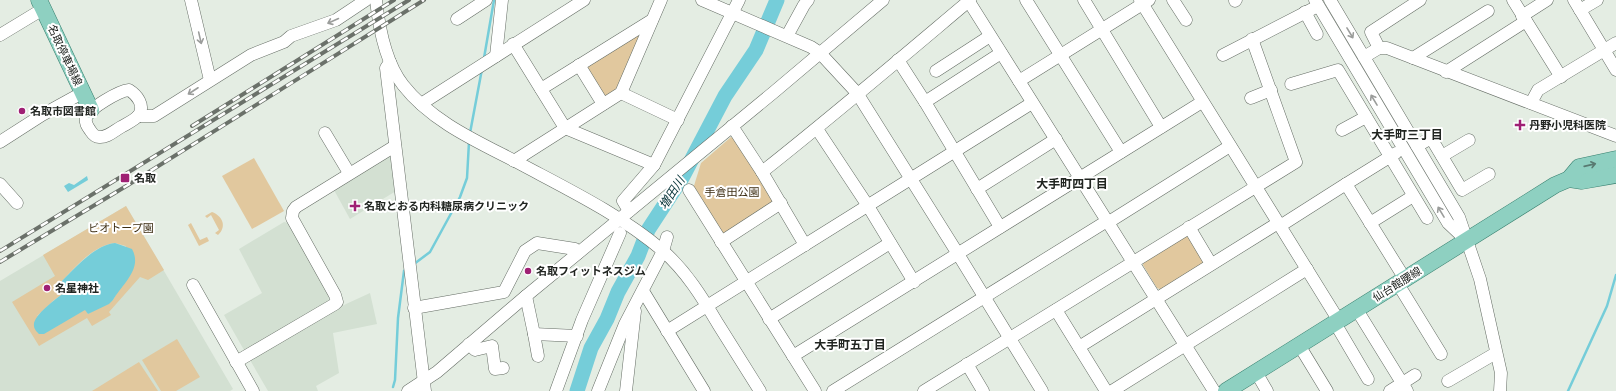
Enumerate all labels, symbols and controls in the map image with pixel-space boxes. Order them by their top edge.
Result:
one-way arrow [328,18,340,25]
street label: 名取停車場線 [46,22,85,87]
one-way arrow [1346,27,1354,39]
one-way arrow [196,31,204,44]
one-way arrow [187,87,199,95]
one-way arrow [1370,94,1378,106]
place label: 名取市図書館 [30,104,96,117]
marker: 名取市図書館 [17,106,27,116]
place label: 丹野小児科医院 [1529,118,1606,131]
marker: 丹野小児科医院 [1514,119,1526,131]
district label: 大手町三丁目 [1371,127,1443,141]
one-way arrow [1583,161,1596,168]
place label: 名取 [134,171,156,184]
marker: 名取 [119,172,131,184]
water label: 増田川 [655,172,688,211]
district label: 大手町四丁目 [1036,176,1108,190]
park label: 手倉田公園 [705,185,760,198]
place label: 名取とおる内科糖尿病クリニック [364,199,529,212]
marker: 名取とおる内科糖尿病クリニック [349,200,361,212]
one-way arrow [1437,206,1445,218]
park label: ビオトープ園 [88,221,154,234]
street label: 仙台館腰線 [1370,263,1424,304]
place label: 名取フィットネスジム [536,264,646,277]
marker: 名取フィットネスジム [523,266,533,276]
place label: 名星神社 [55,281,99,294]
marker: 名星神社 [42,283,52,293]
district label: 大手町五丁目 [814,337,886,351]

